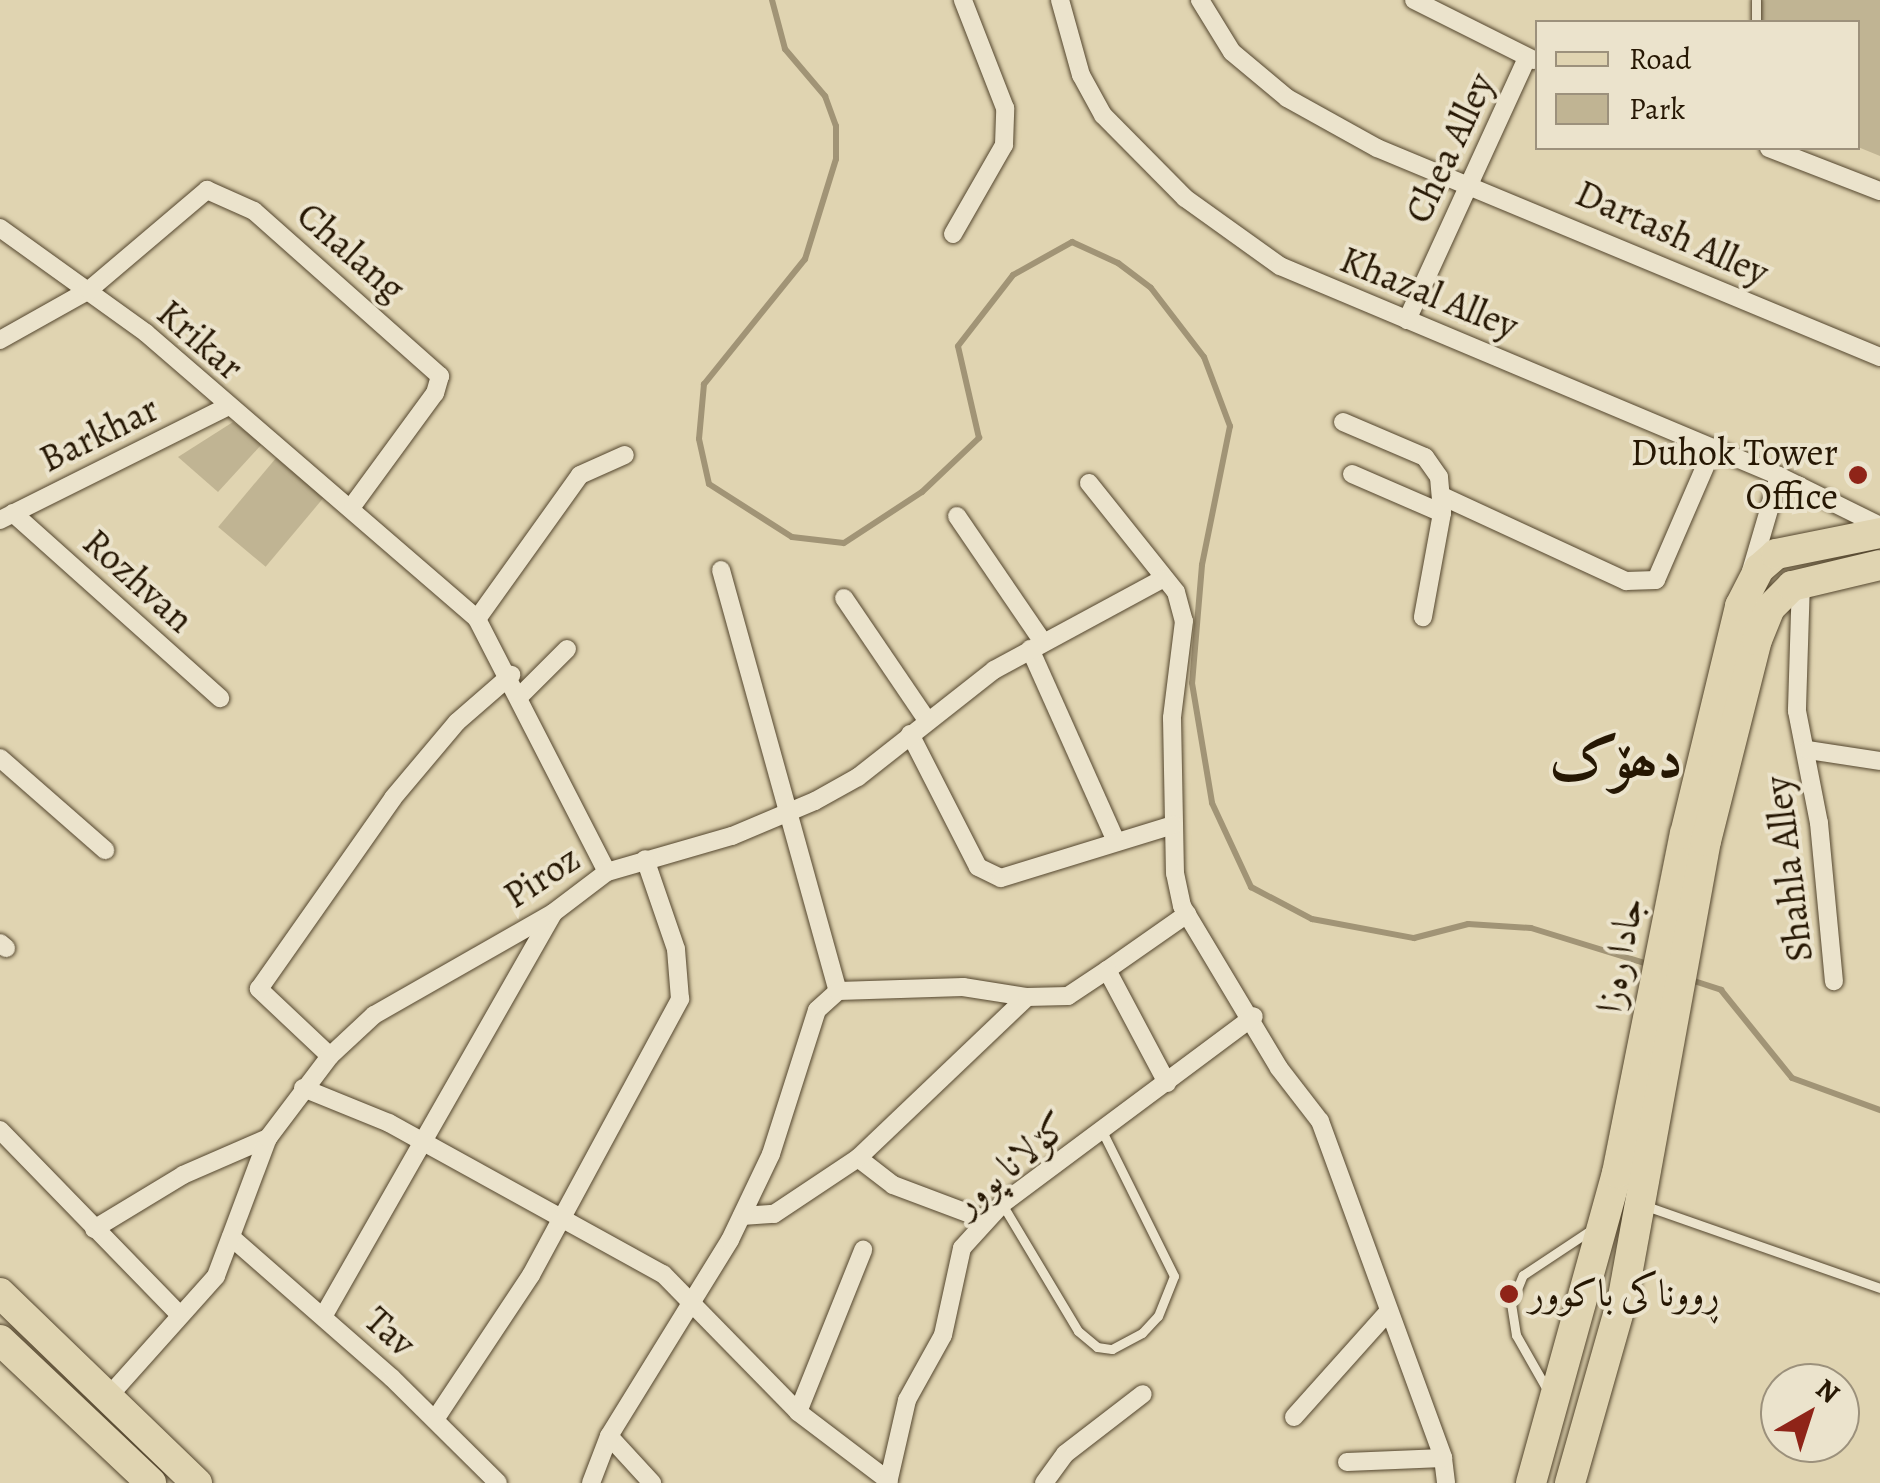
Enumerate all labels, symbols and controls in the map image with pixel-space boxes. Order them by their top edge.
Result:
legend [1535,20,1860,150]
text: Road [1629,39,1691,79]
street label: Chea Alley [1395,66,1505,230]
text: Park [1629,89,1685,129]
street label: Dartash Alley [1569,170,1775,296]
street label: Chalang [288,193,414,311]
street label: Khazal Alley [1333,237,1525,349]
street label: Krikar [147,290,253,390]
street label: Barkhar [32,386,166,482]
place label: Duhok Tower Office [1631,430,1838,520]
marker: Duhok Tower Office [1847,464,1869,486]
street label: Rozhvan [73,520,203,642]
district label: دھۆک [1549,723,1683,793]
street label: Shahla Alley [1755,774,1823,964]
street label: Piroz [495,836,589,918]
street label: جادا ره‌زا [1586,893,1654,1017]
street label: کۆلانا پوور [944,1103,1078,1225]
place label: ڕووناکی باکوور [1529,1271,1720,1317]
marker: ڕووناکی باکوور [1498,1283,1520,1305]
street label: Tav [355,1297,425,1367]
north arrow [1760,1363,1860,1463]
text: N [1808,1370,1847,1412]

